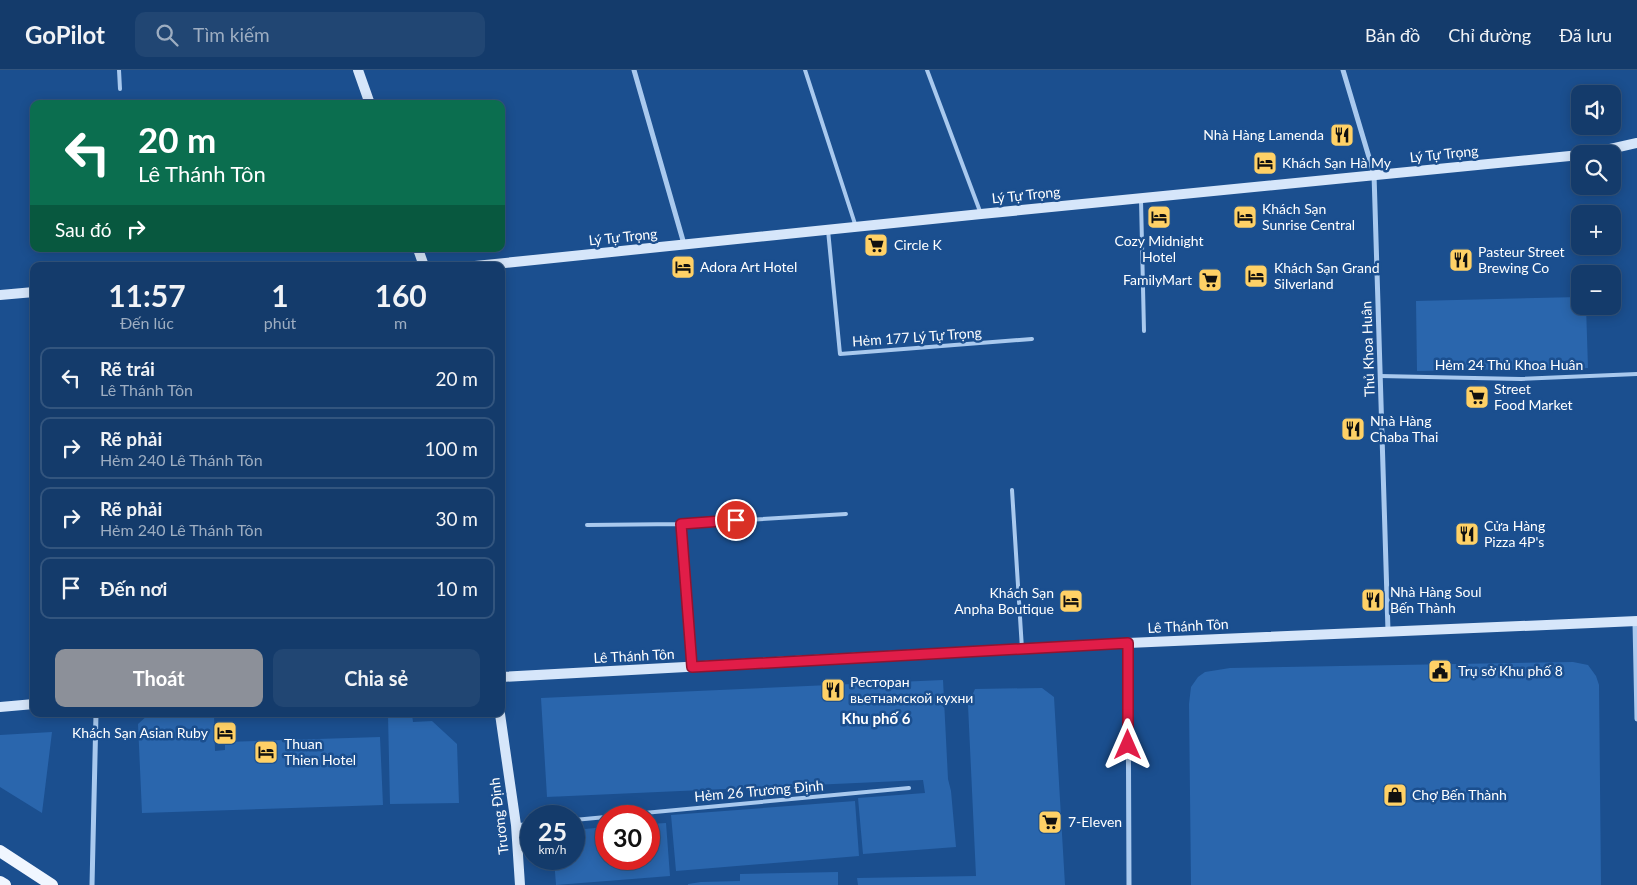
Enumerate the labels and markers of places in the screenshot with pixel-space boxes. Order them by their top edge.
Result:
restaurant icon: Nhà Hàng Lamenda [1329,122,1355,148]
place label: Nhà Hàng Lamenda [1203,126,1324,143]
hotel icon: Khách Sạn Hà My [1252,150,1278,176]
place label: Khách Sạn Hà My [1282,154,1392,171]
place label: Khách Sạn Sunrise Central [1262,200,1355,233]
hotel icon: Cozy Midnight Hotel [1146,204,1172,230]
hotel icon: Khách Sạn Sunrise Central [1232,204,1258,230]
supermarket icon: Circle K [863,232,889,258]
place label: Cozy Midnight Hotel [1114,232,1204,265]
place label: Circle K [894,236,942,253]
place label: Pasteur Street Brewing Co [1478,243,1565,276]
restaurant icon: Pasteur Street Brewing Co [1448,247,1474,273]
hotel icon: Adora Art Hotel [670,254,696,280]
place label: Adora Art Hotel [700,258,797,275]
place label: Khách Sạn Grand Silverland [1274,259,1380,292]
hotel icon: Khách Sạn Grand Silverland [1243,263,1269,289]
supermarket icon: FamilyMart [1197,267,1223,293]
place label: FamilyMart [1123,271,1192,288]
place label: Street Food Market [1494,380,1573,413]
supermarket icon: Street Food Market [1464,384,1490,410]
place label: Nhà Hàng Chaba Thai [1370,412,1438,445]
restaurant icon: Nhà Hàng Chaba Thai [1340,416,1366,442]
pin [715,499,757,541]
place label: Cửa Hàng Pizza 4P's [1484,517,1545,550]
restaurant icon: Cửa Hàng Pizza 4P's [1454,521,1480,547]
place label: Nhà Hàng Soul Bến Thành [1390,583,1482,616]
place label: Khách Sạn Anpha Boutique [954,584,1054,617]
restaurant icon: Nhà Hàng Soul Bến Thành [1360,587,1386,613]
hotel icon: Khách Sạn Anpha Boutique [1058,588,1084,614]
public building icon: Trụ sở Khu phố 8 [1427,658,1453,684]
place label: Trụ sở Khu phố 8 [1458,662,1563,679]
place label: Ресторан вьетнамской кухни [850,673,973,706]
restaurant icon: Ресторан вьетнамской кухни [820,677,846,703]
hotel icon: Khách Sạn Asian Ruby [212,720,238,746]
place label: Khách Sạn Asian Ruby [72,724,209,741]
place label: Thuan Thien Hotel [284,735,356,768]
hotel icon: Thuan Thien Hotel [253,739,279,765]
shop icon: Chợ Bến Thành [1382,782,1408,808]
place label: Chợ Bến Thành [1412,786,1507,803]
supermarket icon: 7-Eleven [1037,809,1063,835]
place label: 7-Eleven [1068,813,1122,830]

